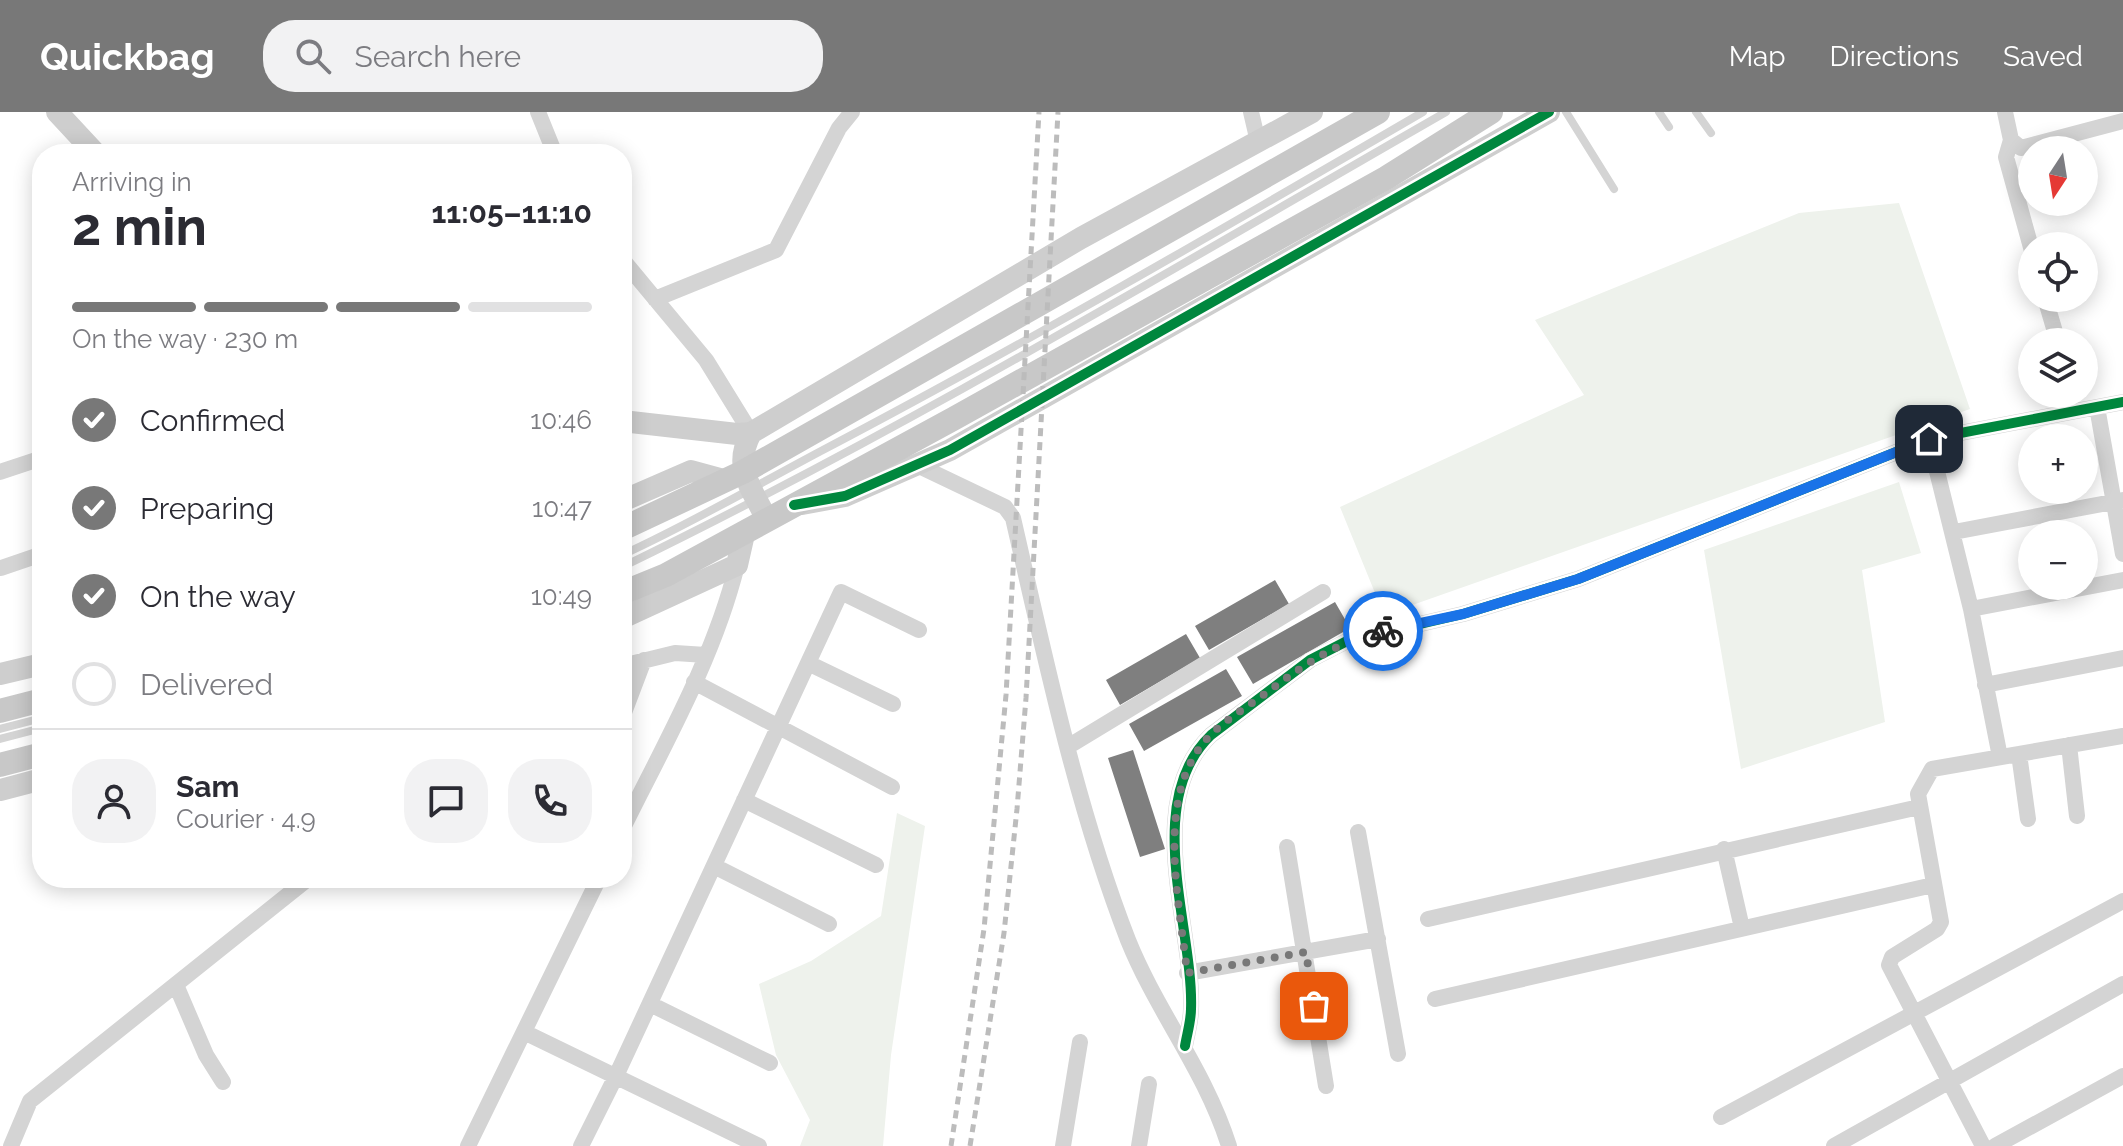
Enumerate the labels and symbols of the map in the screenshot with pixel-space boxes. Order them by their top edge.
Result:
north arrow [2018,136,2098,216]
pin [1895,405,1963,473]
courier [1343,591,1423,671]
pin [1280,972,1348,1040]

